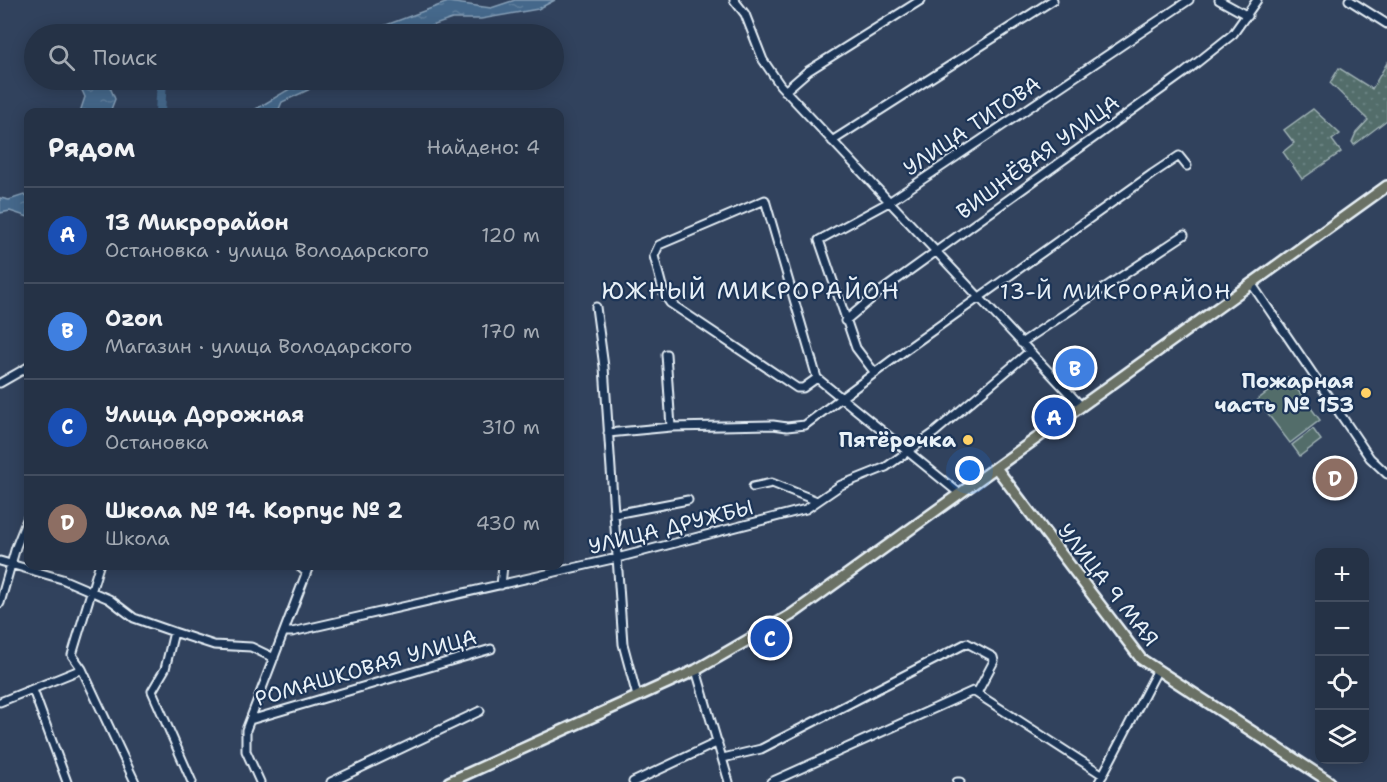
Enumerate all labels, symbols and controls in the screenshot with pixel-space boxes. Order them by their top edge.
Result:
search box [24,24,564,90]
icon: search [45,41,78,74]
text: Поиск [93,43,157,72]
street label: УЛИЦА ТИТОВА [898,70,1046,182]
street label: ВИШНЁВАЯ УЛИЦА [951,88,1125,226]
text: Рядом [48,130,135,165]
text: Найдено: 4 [427,134,540,160]
text: 13 Микрорайон [105,208,289,237]
text: A [60,222,75,248]
text: 120 m [481,222,540,248]
text: Остановка · улица Володарского [105,237,429,263]
district label: ЮЖНЫЙ МИКРОРАЙОН [601,275,901,307]
district label: 13-Й МИКРОРАЙОН [1000,277,1232,306]
text: Ozon [105,304,163,333]
text: B [61,318,74,344]
text: 170 m [481,318,540,344]
text: Магазин · улица Володарского [105,333,412,359]
pin: B [1056,346,1094,391]
place label: Пожарная часть № 153 [1214,367,1354,419]
marker: Пожарная часть № 153 [1359,386,1373,400]
pin: A [1034,394,1074,440]
text: Улица Дорожная [105,400,304,429]
text: C [61,414,74,440]
text: 310 m [481,414,540,440]
place label: Пятёрочка [839,426,957,454]
text: Остановка [105,429,209,455]
marker: Пятёрочка [961,433,975,447]
your location [955,456,984,485]
pin: D [1316,456,1354,500]
street label: УЛИЦА ДРУЖБЫ [586,493,756,561]
text: Школа № 14. Корпус № 2 [105,496,403,525]
text: D [60,510,75,536]
text: 430 m [476,510,540,536]
street label: УЛИЦА 9 МАЯ [1051,518,1165,652]
text: Школа [105,525,170,551]
map controls [1315,548,1369,764]
button: + [1315,548,1369,602]
button: − [1315,602,1369,656]
pin: C [750,616,790,660]
street label: РОМАШКОВАЯ УЛИЦА [252,623,480,713]
button: locate [1315,656,1369,710]
button: layers [1315,710,1369,764]

